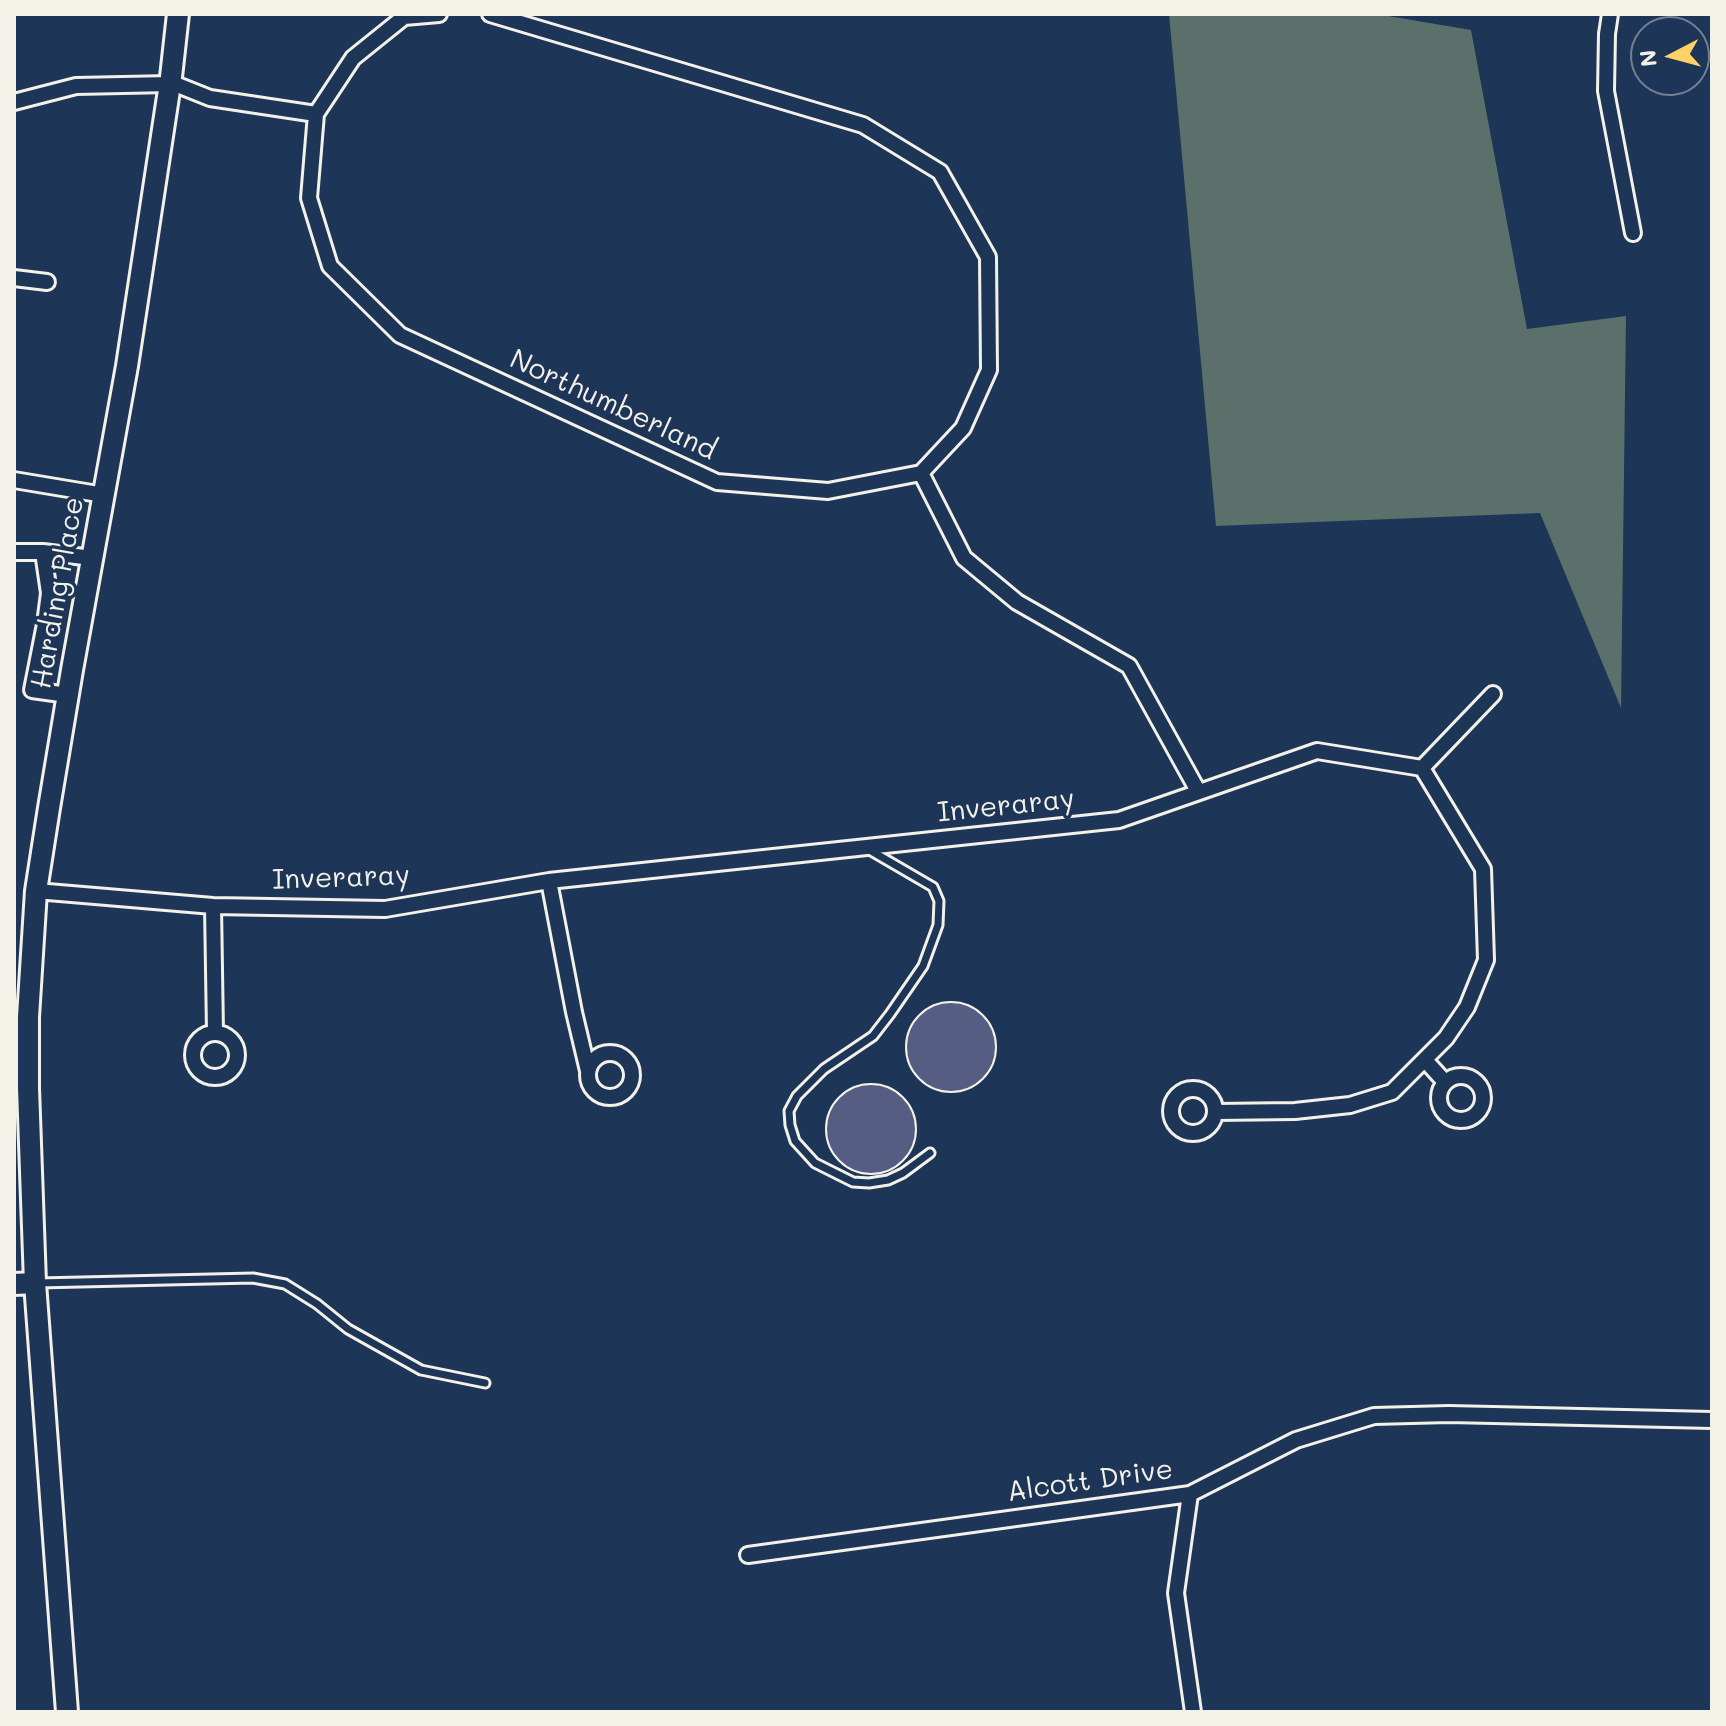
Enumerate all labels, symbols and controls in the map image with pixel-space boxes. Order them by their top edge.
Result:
north arrow [1630,16,1710,96]
text: N [1632,49,1663,68]
street label: Northumberland [504,342,722,468]
street label: Harding Place [25,495,91,691]
street label: Inveraray [936,782,1076,830]
street label: Inveraray [272,859,410,897]
street label: Alcott Drive [1005,1453,1175,1509]

